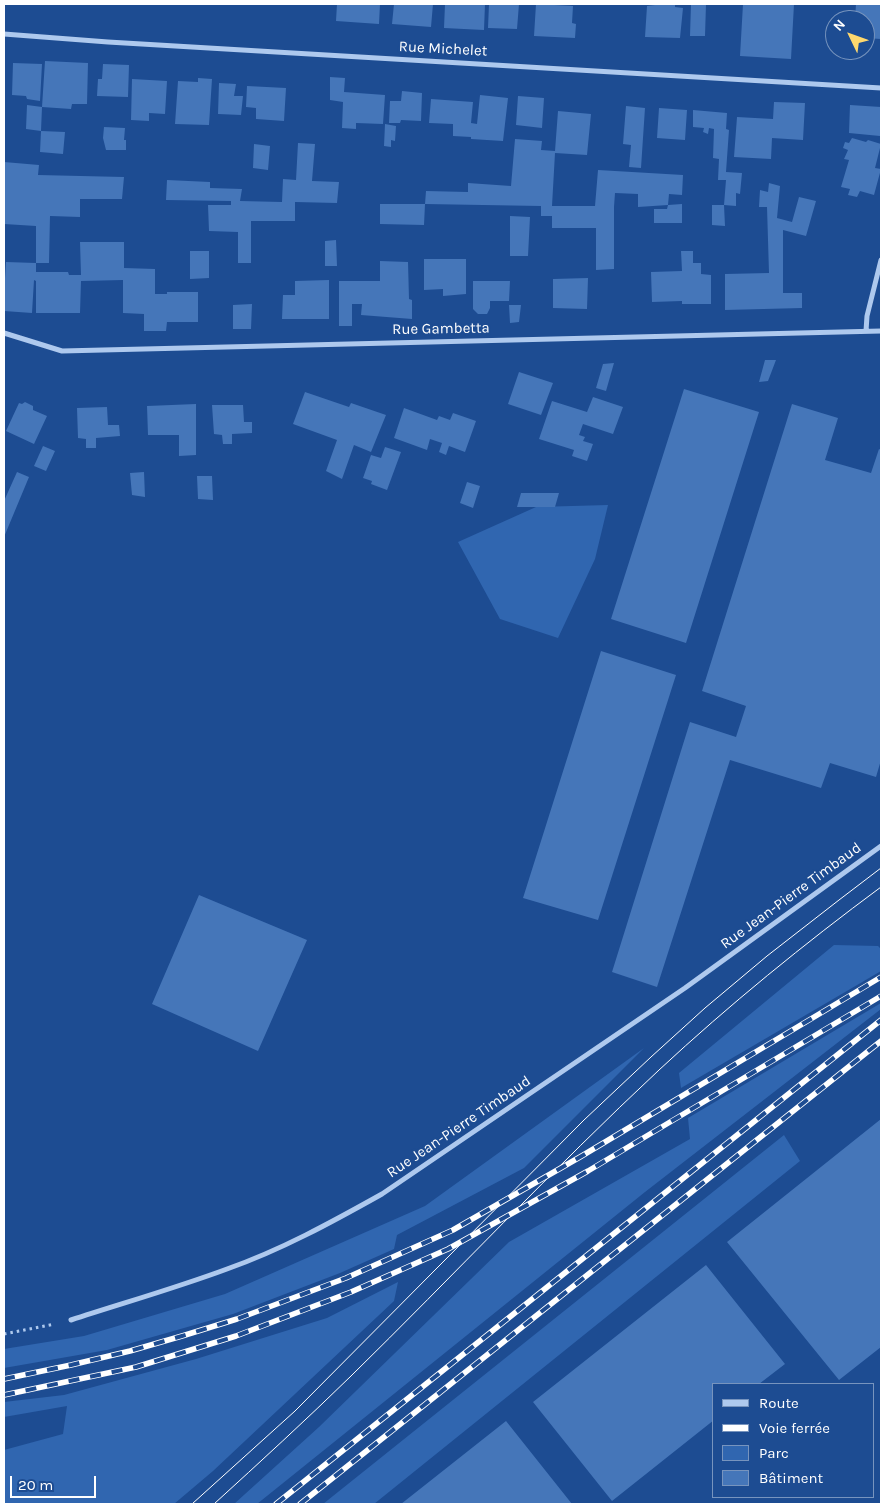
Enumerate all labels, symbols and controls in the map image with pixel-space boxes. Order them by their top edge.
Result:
north arrow [825,10,875,60]
text: N [830,16,849,35]
street label: Rue Michelet [398,38,488,60]
street label: Rue Gambetta [392,319,490,339]
street label: Rue Jean-Pierre Timbaud [717,839,865,953]
street label: Rue Jean-Pierre Timbaud [384,1072,534,1182]
legend [712,1383,875,1498]
text: Route [759,1394,799,1412]
text: Voie ferrée [759,1419,830,1437]
text: Parc [759,1444,789,1462]
scale bar [12,1466,99,1498]
text: Bâtiment [759,1469,823,1487]
text: 20 m [18,1476,53,1494]

